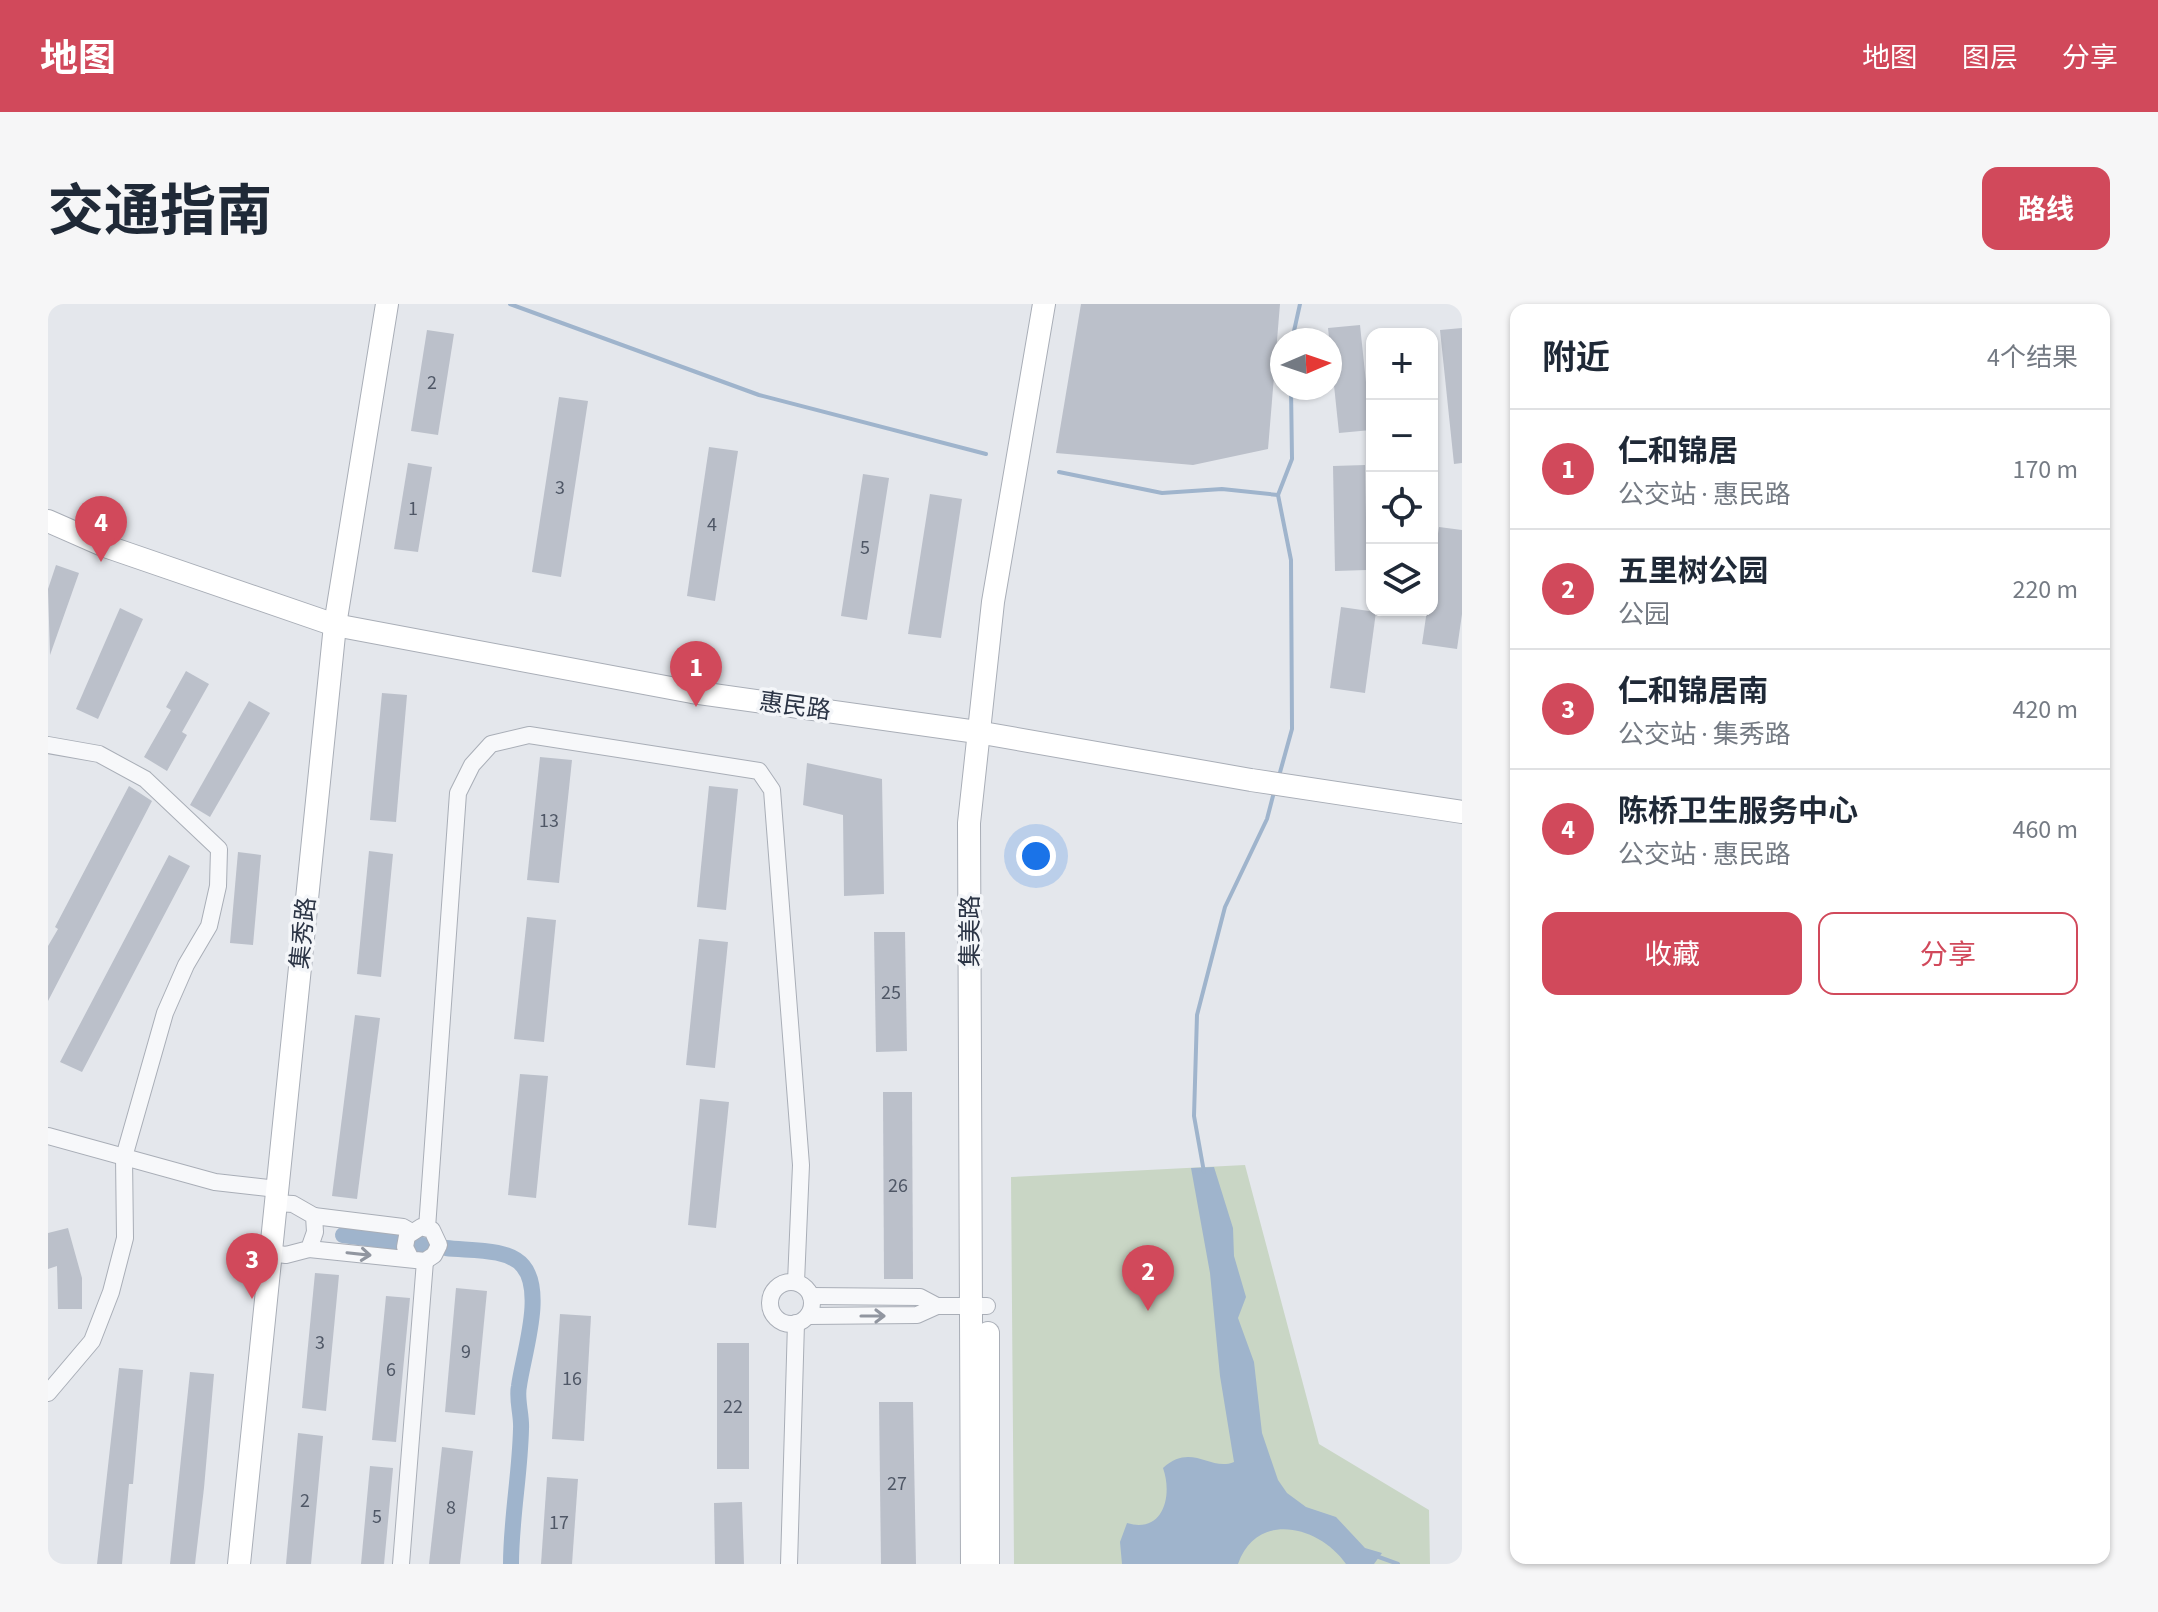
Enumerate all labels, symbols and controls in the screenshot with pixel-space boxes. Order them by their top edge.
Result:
text: 地图 [40,32,116,86]
text: 地图 [1862,38,1918,78]
text: 图层 [1962,38,2018,78]
text: 分享 [2062,38,2118,78]
button: 路线 [1982,167,2110,250]
text: 交通指南 [48,173,272,252]
north arrow [1270,328,1342,400]
map controls [1366,328,1438,616]
button: + [1366,328,1438,400]
text: 附近 [1542,334,1610,383]
text: 4个结果 [1987,339,2078,376]
house number: 2 [427,369,437,397]
button: − [1366,400,1438,472]
text: 仁和锦居 [1618,430,1738,473]
text: 1 [1561,451,1575,488]
text: 170 m [2012,451,2078,488]
button: locate [1366,472,1438,544]
house number: 3 [555,474,565,502]
text: 公交站 · 惠民路 [1618,476,1791,513]
house number: 1 [408,495,418,523]
pin: 4 [75,496,127,562]
house number: 4 [707,511,717,539]
house number: 5 [860,534,870,562]
button: layers [1366,544,1438,616]
text: 五里树公园 [1618,550,1768,593]
text: 2 [1561,571,1575,608]
text: 220 m [2012,571,2078,608]
text: 公园 [1618,596,1670,633]
pin: 1 [670,641,722,707]
text: 仁和锦居南 [1618,670,1768,713]
street label: 惠民路 [757,684,833,729]
text: 3 [1561,691,1575,728]
text: 420 m [2012,691,2078,728]
text: 公交站 · 集秀路 [1618,716,1791,753]
text: 陈桥卫生服务中心 [1618,790,1858,833]
house number: 13 [539,807,559,835]
text: 4 [1561,811,1575,848]
text: 460 m [2012,811,2078,848]
your location [1016,836,1056,876]
text: 公交站 · 惠民路 [1618,836,1791,873]
street label: 集秀路 [282,895,325,971]
street label: 集美路 [953,895,988,967]
button: 收藏 [1542,912,1802,995]
button: 分享 [1818,912,2078,995]
house number: 25 [881,979,901,1007]
house number: 26 [888,1172,908,1200]
pin: 3 [226,1233,278,1299]
pin: 2 [1122,1245,1174,1311]
one-way arrow [345,1246,372,1261]
one-way arrow [859,1308,886,1324]
house number: 3 [315,1329,325,1357]
house number: 9 [461,1338,471,1366]
house number: 6 [386,1356,396,1384]
house number: 16 [562,1365,582,1393]
house number: 22 [723,1393,743,1421]
house number: 27 [887,1470,907,1498]
house number: 2 [300,1487,310,1515]
house number: 8 [446,1494,456,1522]
house number: 5 [372,1503,382,1531]
house number: 17 [549,1509,569,1537]

